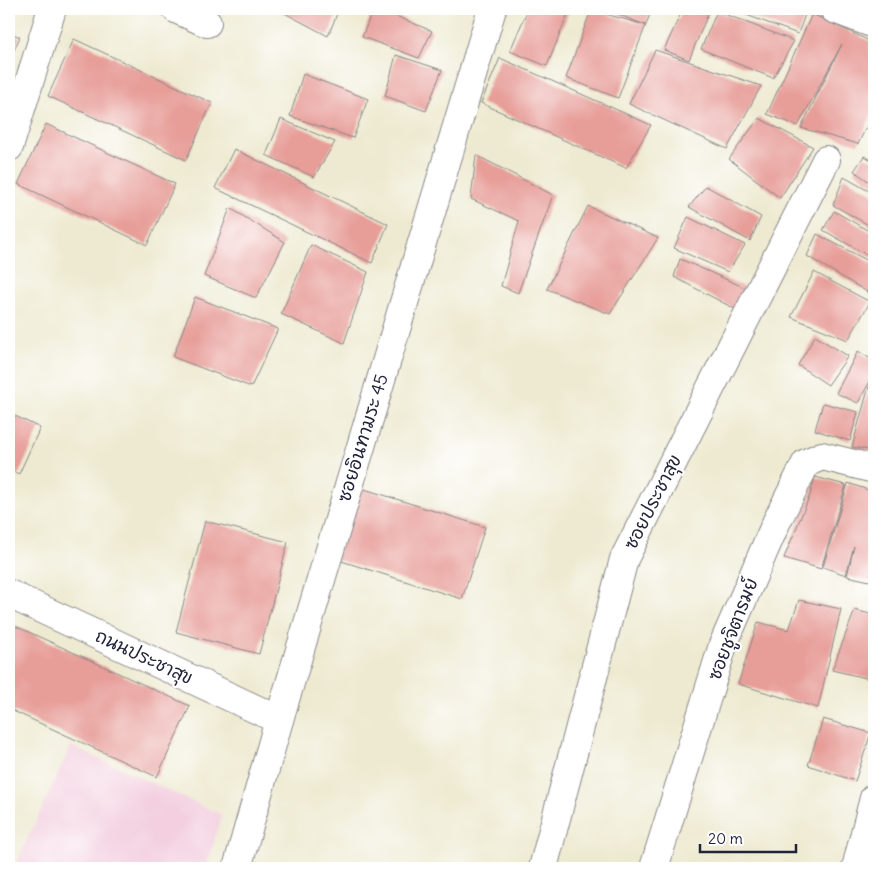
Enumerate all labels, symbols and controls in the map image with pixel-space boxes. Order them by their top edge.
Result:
street label: ซอยอินทามระ 45 [332,371,393,505]
street label: ซอยประชาสุข [619,450,689,554]
street label: ซอยชูจิตารมย์ [702,574,765,684]
street label: ถนนประชาสุข [91,624,197,692]
scale bar [700,822,797,854]
text: 20 m [708,829,743,848]

